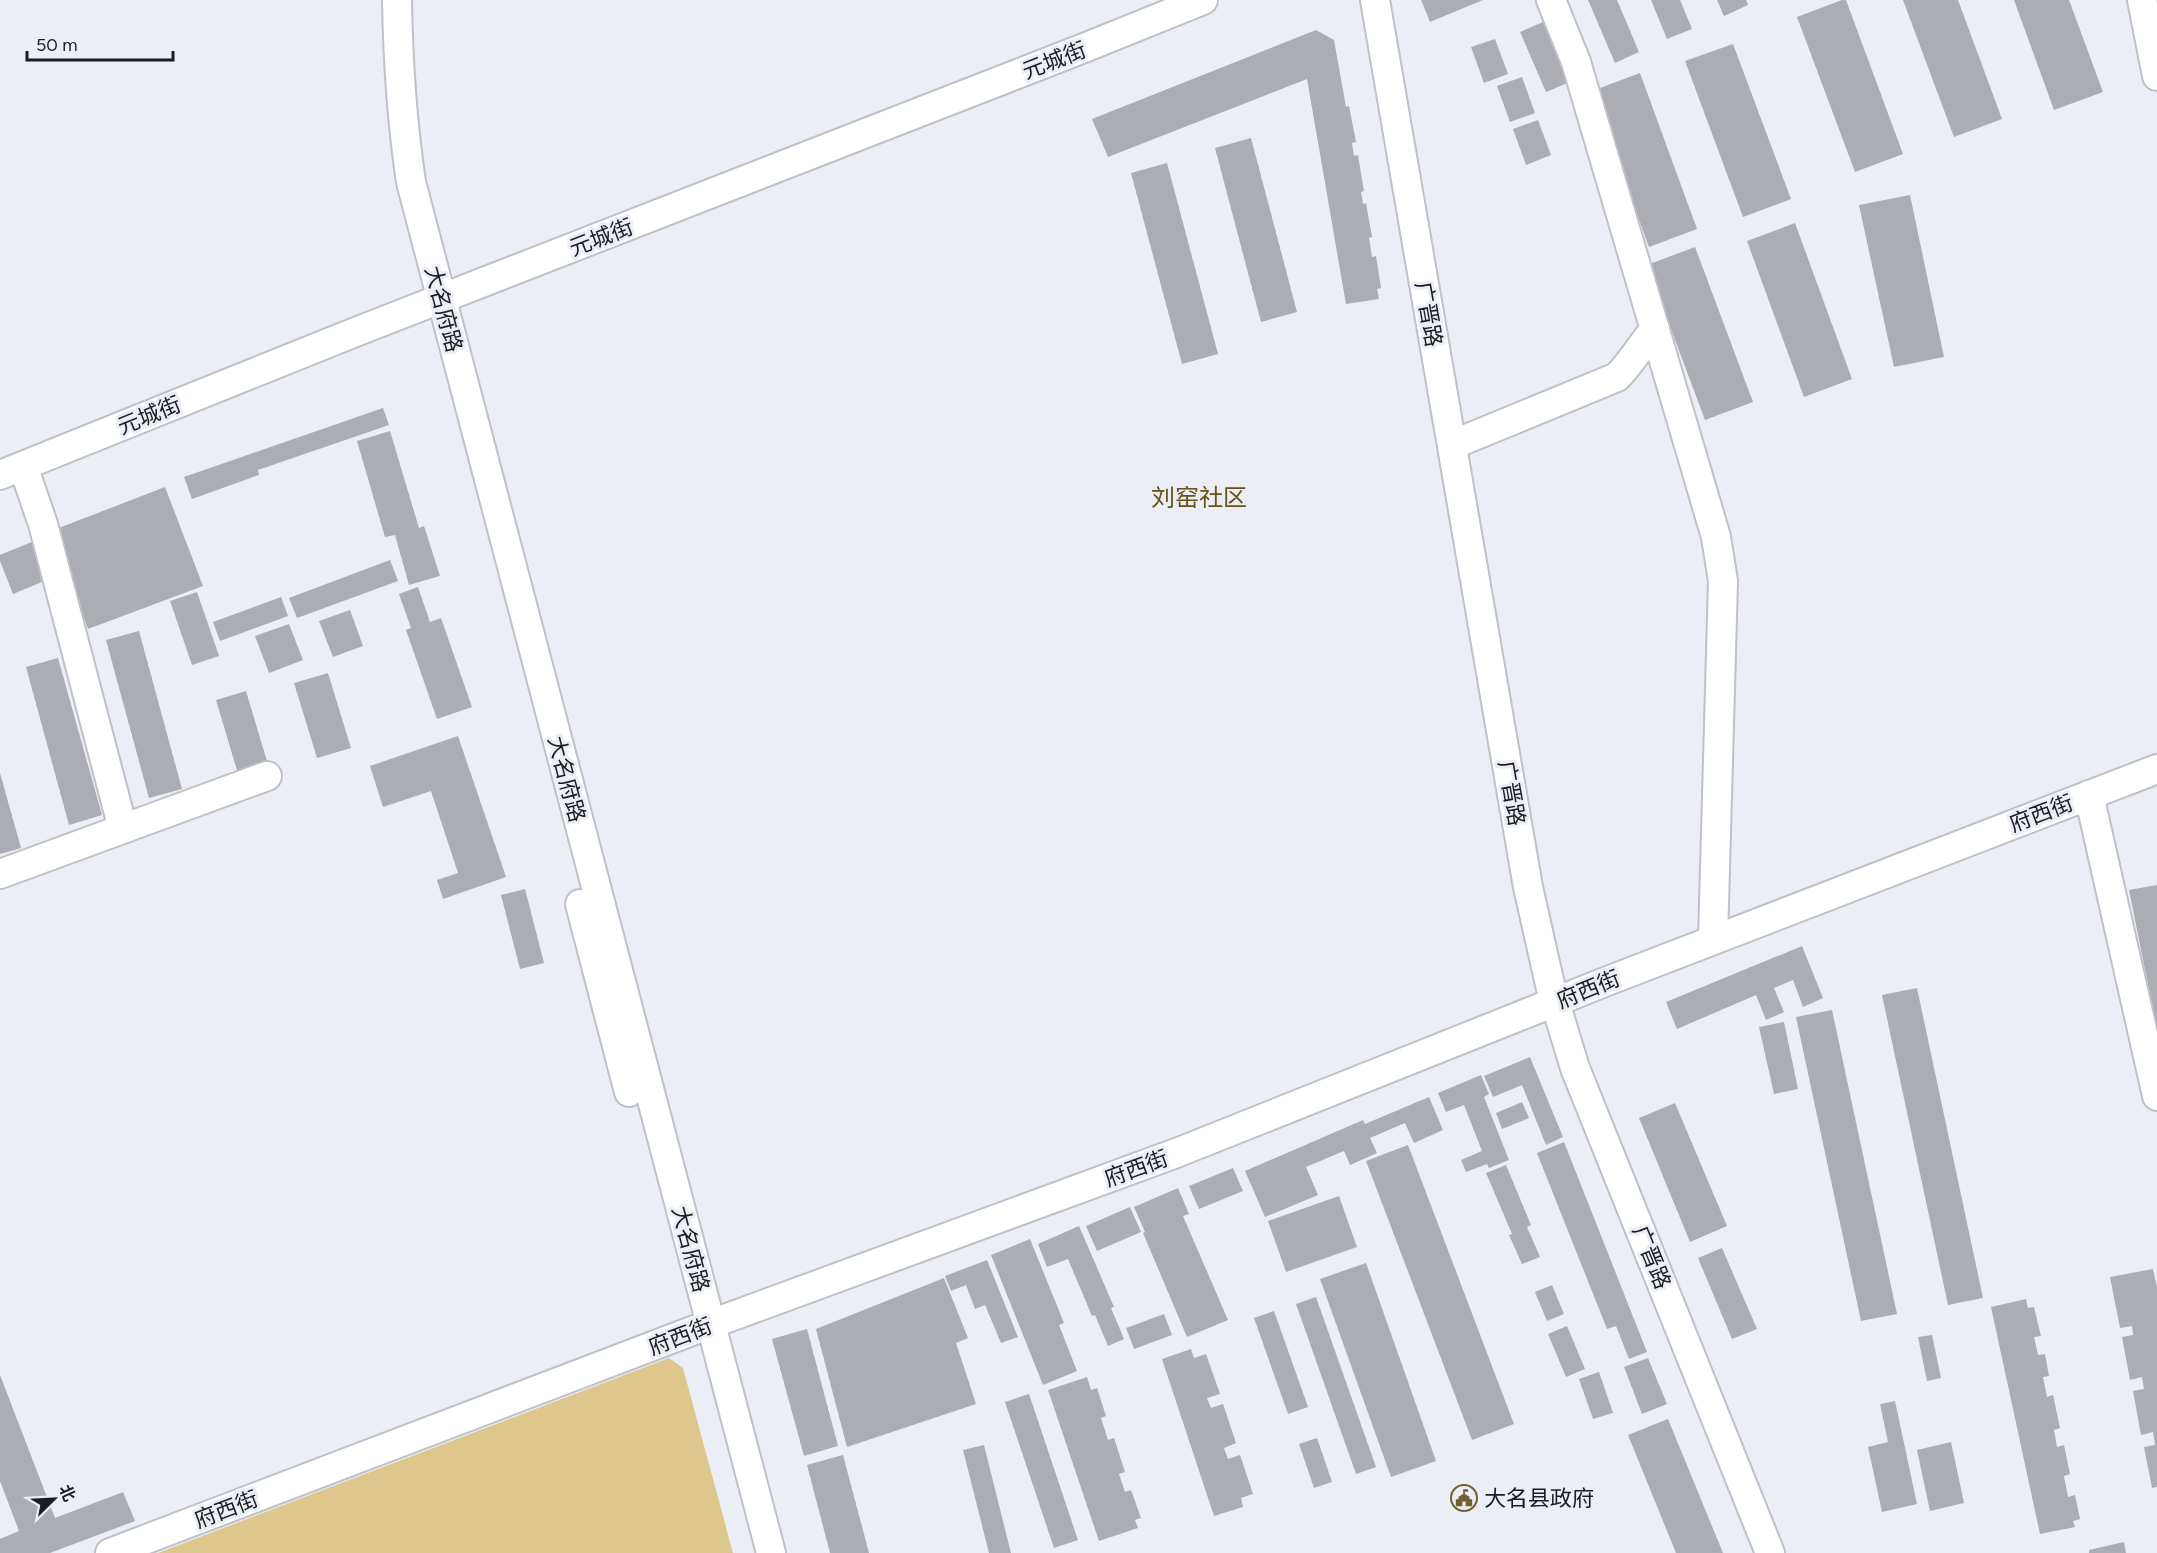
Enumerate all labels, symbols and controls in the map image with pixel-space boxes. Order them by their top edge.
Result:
scale bar [27,24,172,62]
text: 50 m [36,34,78,56]
street label: 元城街 [1019,36,1090,85]
street label: 元城街 [566,213,637,262]
street label: 大名府路 [419,263,468,355]
street label: 广晋路 [1409,279,1448,349]
street label: 元城街 [114,391,185,440]
district label: 刘窑社区 [1151,483,1247,512]
street label: 大名府路 [542,733,591,825]
street label: 广晋路 [1492,758,1531,828]
street label: 府西街 [2006,789,2077,838]
street label: 府西街 [1553,965,1624,1014]
street label: 府西街 [1101,1144,1172,1192]
street label: 大名府路 [666,1203,715,1295]
street label: 广晋路 [1627,1222,1676,1293]
street label: 府西街 [645,1312,716,1361]
north arrow [24,1469,84,1529]
text: 北 [55,1482,79,1504]
public building icon: 大名县政府 [1449,1483,1479,1513]
street label: 府西街 [191,1485,262,1534]
place label: 大名县政府 [1484,1485,1594,1512]

